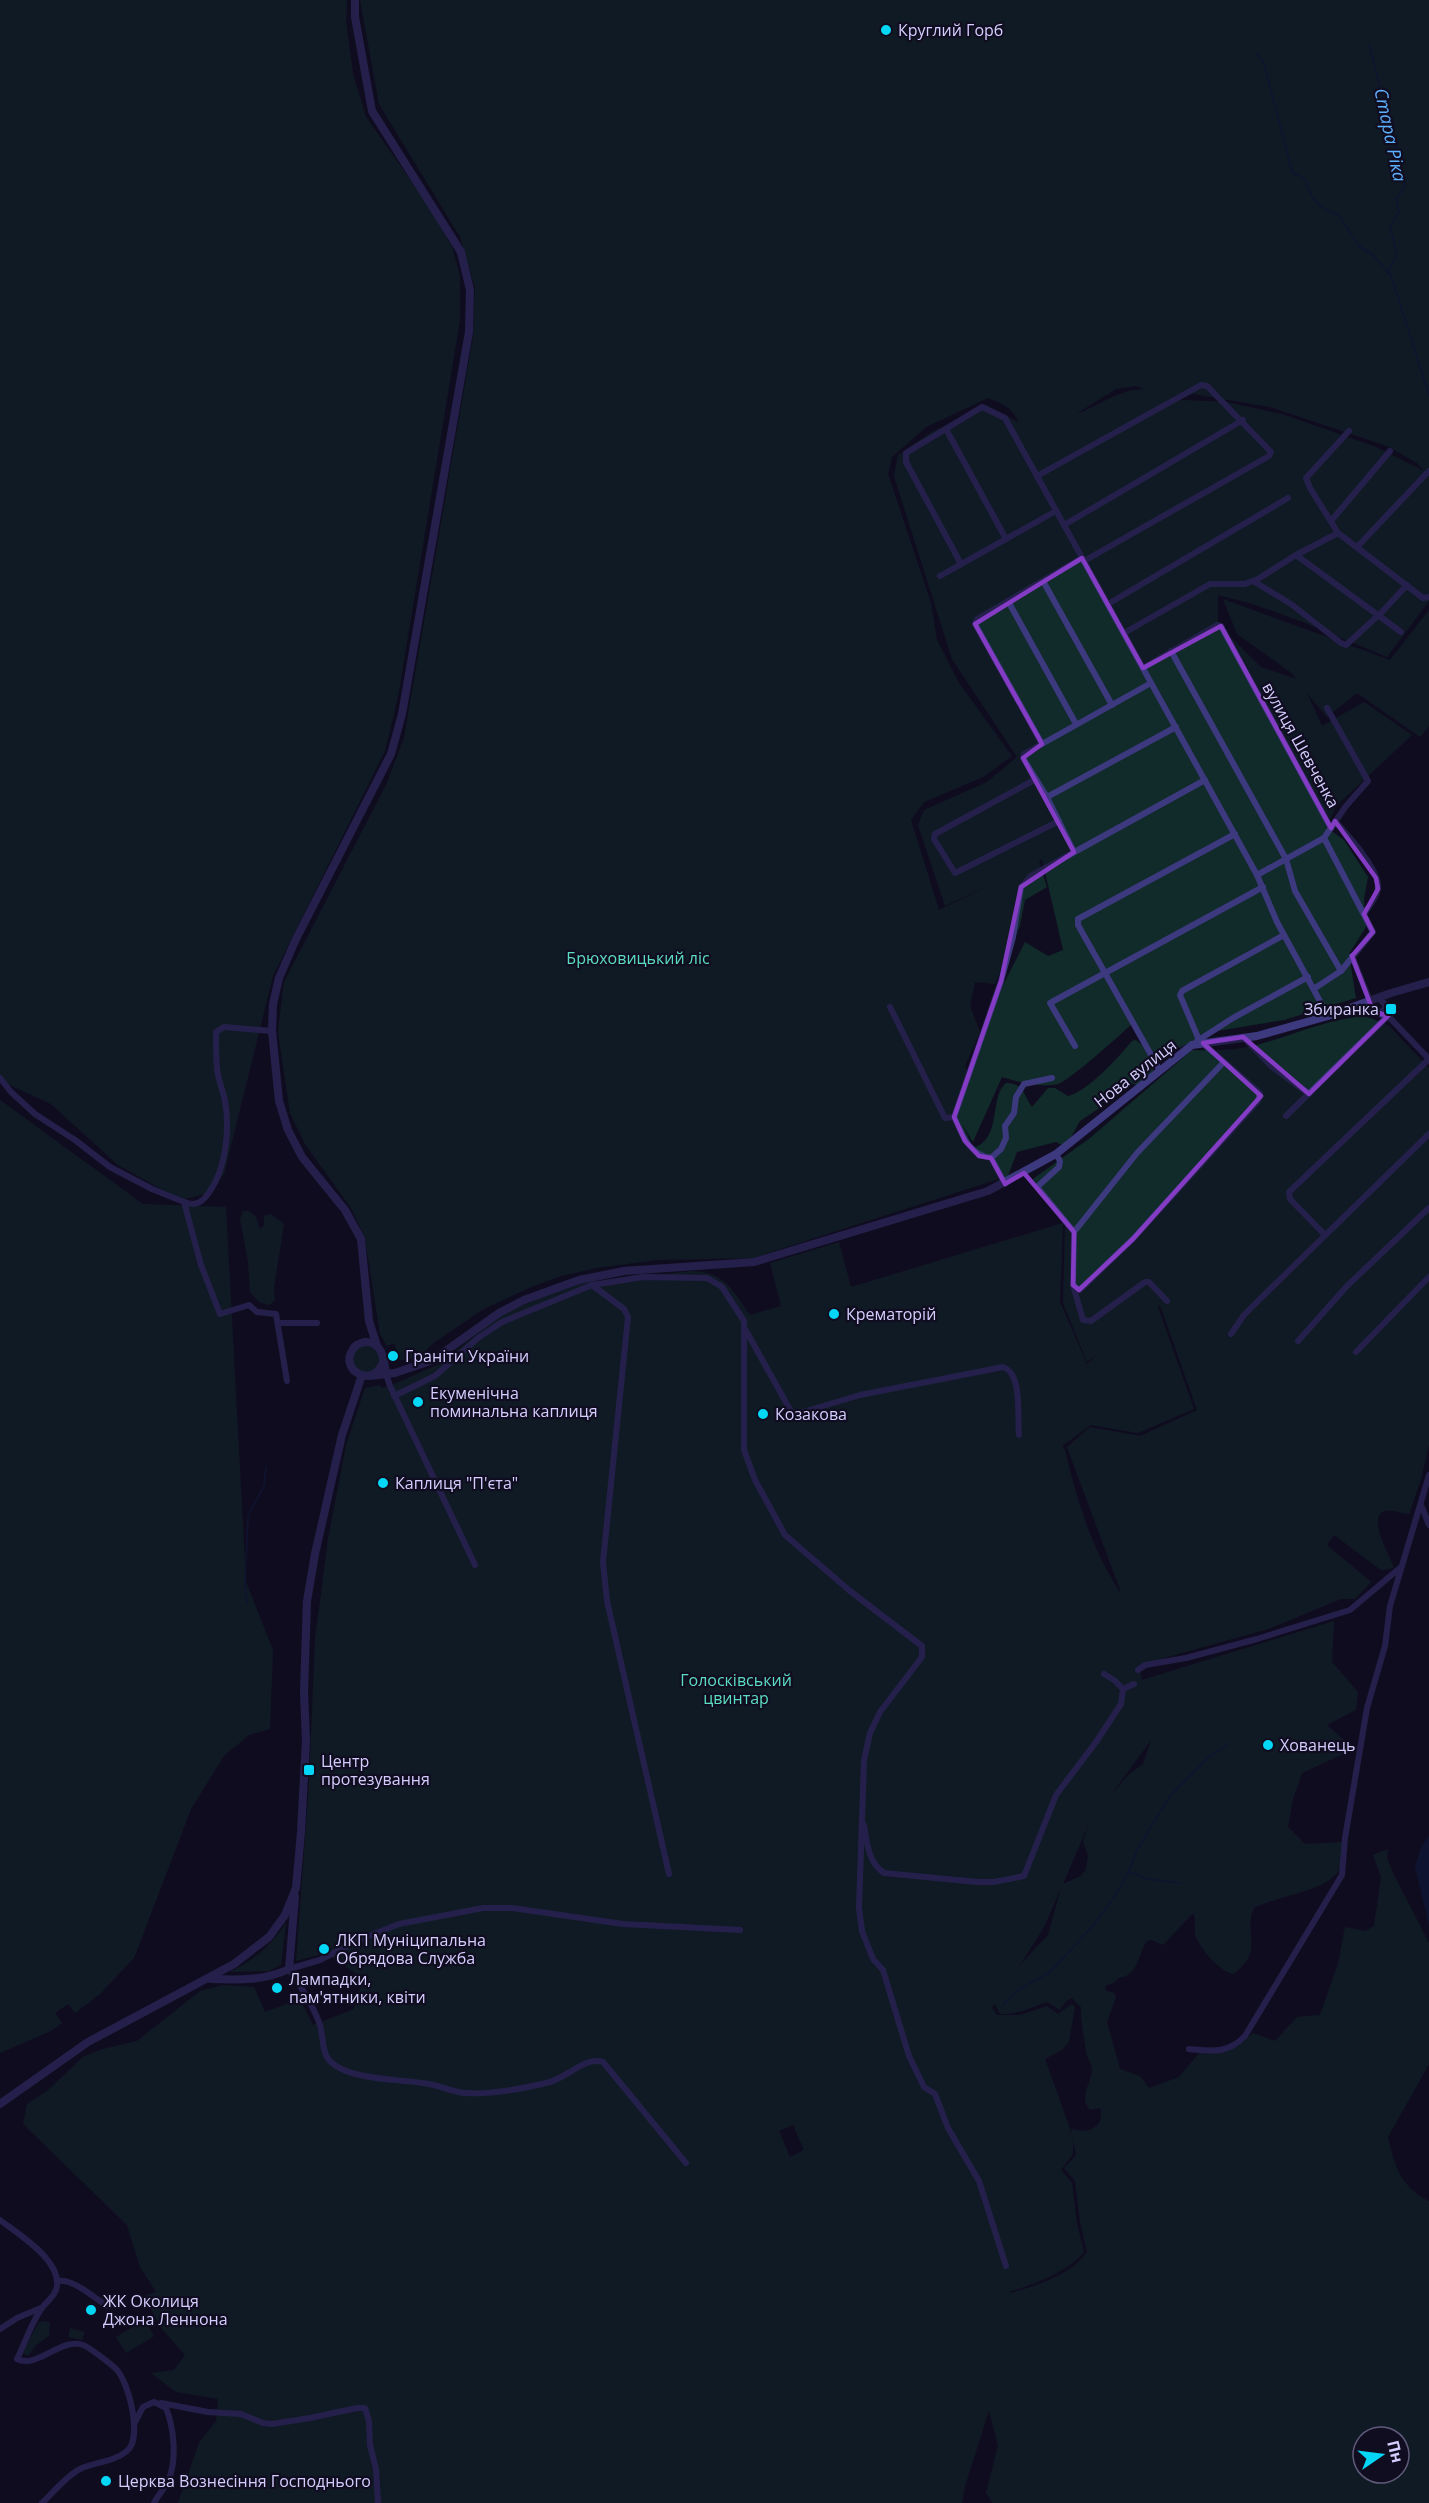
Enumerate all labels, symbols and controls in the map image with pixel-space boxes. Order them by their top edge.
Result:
place label: Круглий Горб [898,19,1003,41]
marker: Круглий Горб [879,23,893,37]
water label: Стара Ріка [1369,86,1413,184]
street label: вулиця Шевченка [1257,678,1345,812]
park label: Брюховицький ліс [566,947,710,969]
place label: Збиранка [1304,998,1379,1020]
marker: Збиранка [1384,1002,1398,1016]
street label: Нова вулиця [1089,1034,1181,1112]
place label: Крематорій [846,1303,936,1325]
marker: Крематорій [827,1307,841,1321]
place label: Граніти України [405,1345,529,1367]
marker: Граніти України [386,1349,400,1363]
place label: Екуменічна поминальна каплиця [430,1382,598,1422]
marker: Екуменічна поминальна каплиця [411,1395,425,1409]
place label: Козакова [775,1403,847,1425]
marker: Козакова [756,1407,770,1421]
place label: Каплиця "П'єта" [395,1472,518,1494]
marker: Каплиця "П'єта" [376,1476,390,1490]
park label: Голосківський цвинтар [680,1669,792,1709]
place label: Хованець [1280,1734,1356,1756]
marker: Хованець [1261,1738,1275,1752]
place label: Центр протезування [321,1750,430,1790]
marker: Центр протезування [302,1763,316,1777]
place label: ЛКП Муніципальна Обрядова Служба [336,1929,486,1969]
marker: ЛКП Муніципальна Обрядова Служба [317,1942,331,1956]
place label: Лампадки, пам'ятники, квіти [289,1968,426,2008]
marker: Лампадки, пам'ятники, квіти [270,1981,284,1995]
place label: ЖК Околиця Джона Леннона [103,2290,228,2330]
marker: ЖК Околиця Джона Леннона [84,2303,98,2317]
north arrow [1351,2425,1411,2485]
text: Пн [1382,2438,1409,2465]
place label: Церква Вознесіння Господнього [118,2470,371,2492]
marker: Церква Вознесіння Господнього [99,2474,113,2488]

